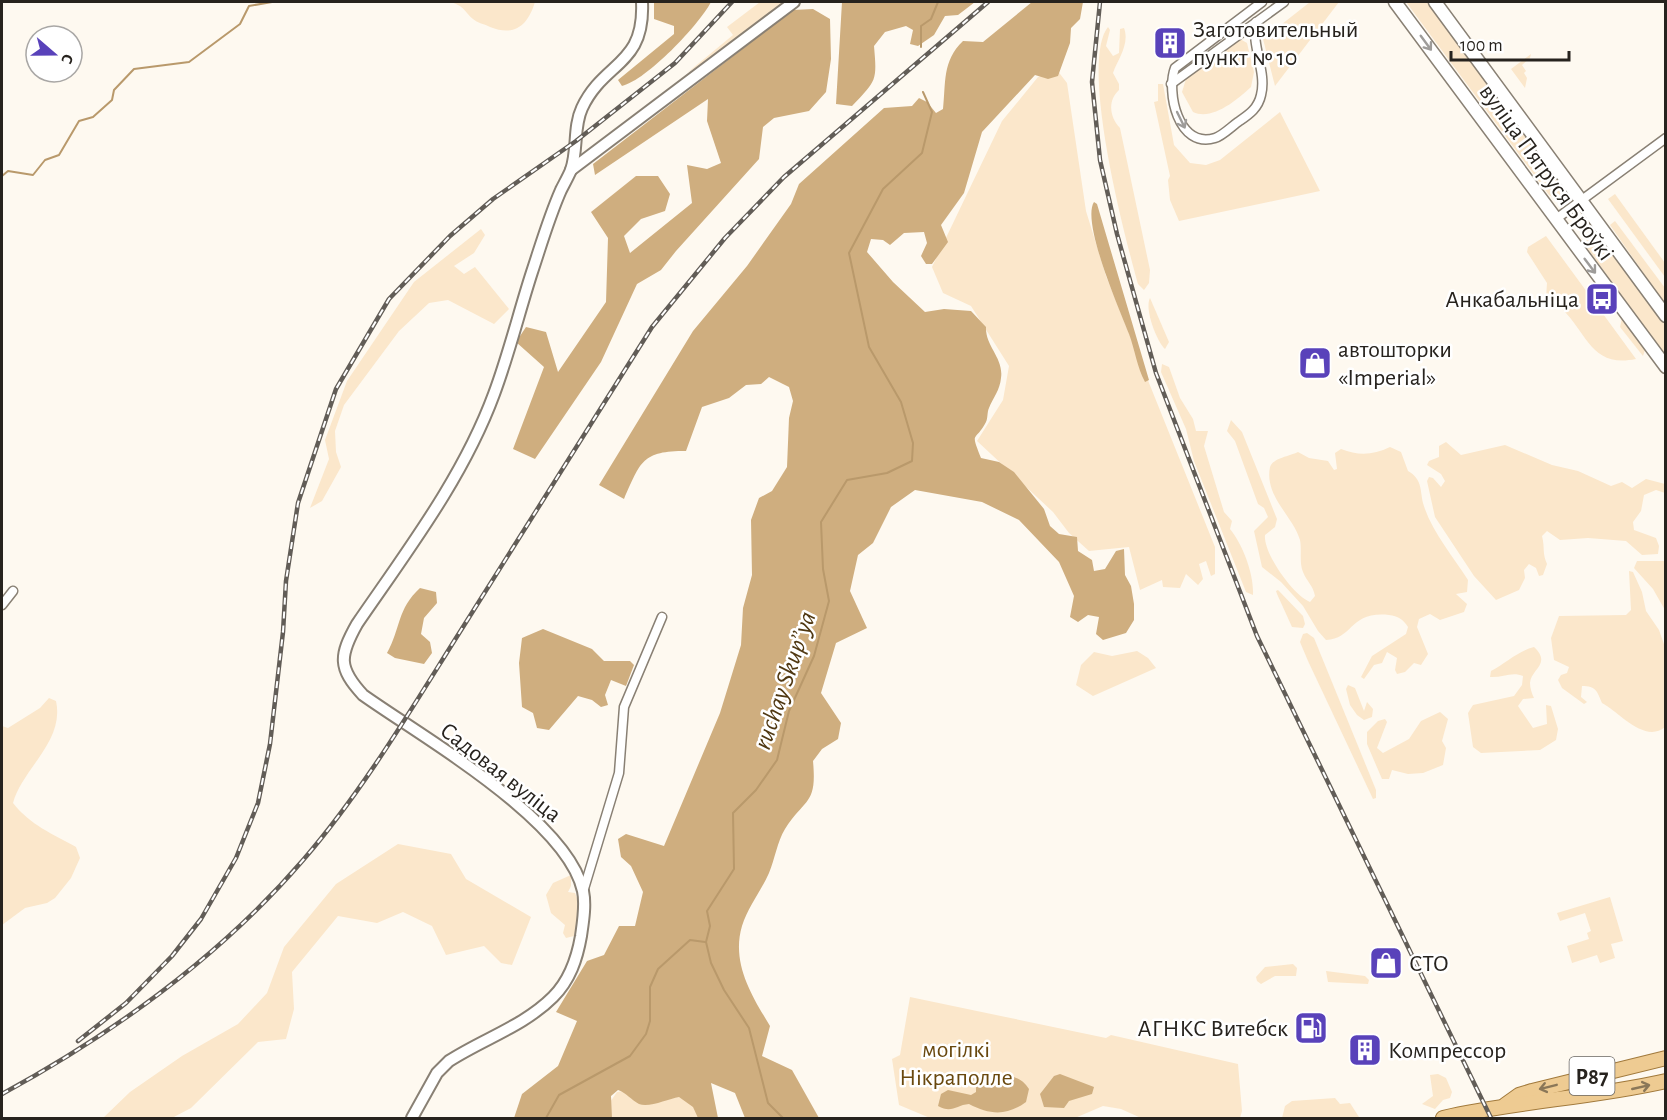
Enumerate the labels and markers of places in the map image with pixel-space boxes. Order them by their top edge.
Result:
place label: Заготовительный пункт № 10 [1193,18,1359,70]
building icon: Заготовительный пункт № 10 [1152,25,1188,61]
bus stop icon: Анкабальніца [1584,281,1620,317]
place label: Анкабальніца [1445,288,1579,312]
place label: автошторки «Imperial» [1338,338,1452,390]
shop icon: автошторки «Imperial» [1297,345,1333,381]
shop icon: СТО [1368,945,1404,981]
place label: СТО [1409,952,1449,976]
fuel station icon: АГНКС Витебск [1293,1010,1329,1046]
place label: АГНКС Витебск [1138,1017,1288,1041]
building icon: Компрессор [1347,1032,1383,1068]
place label: Компрессор [1388,1039,1506,1063]

